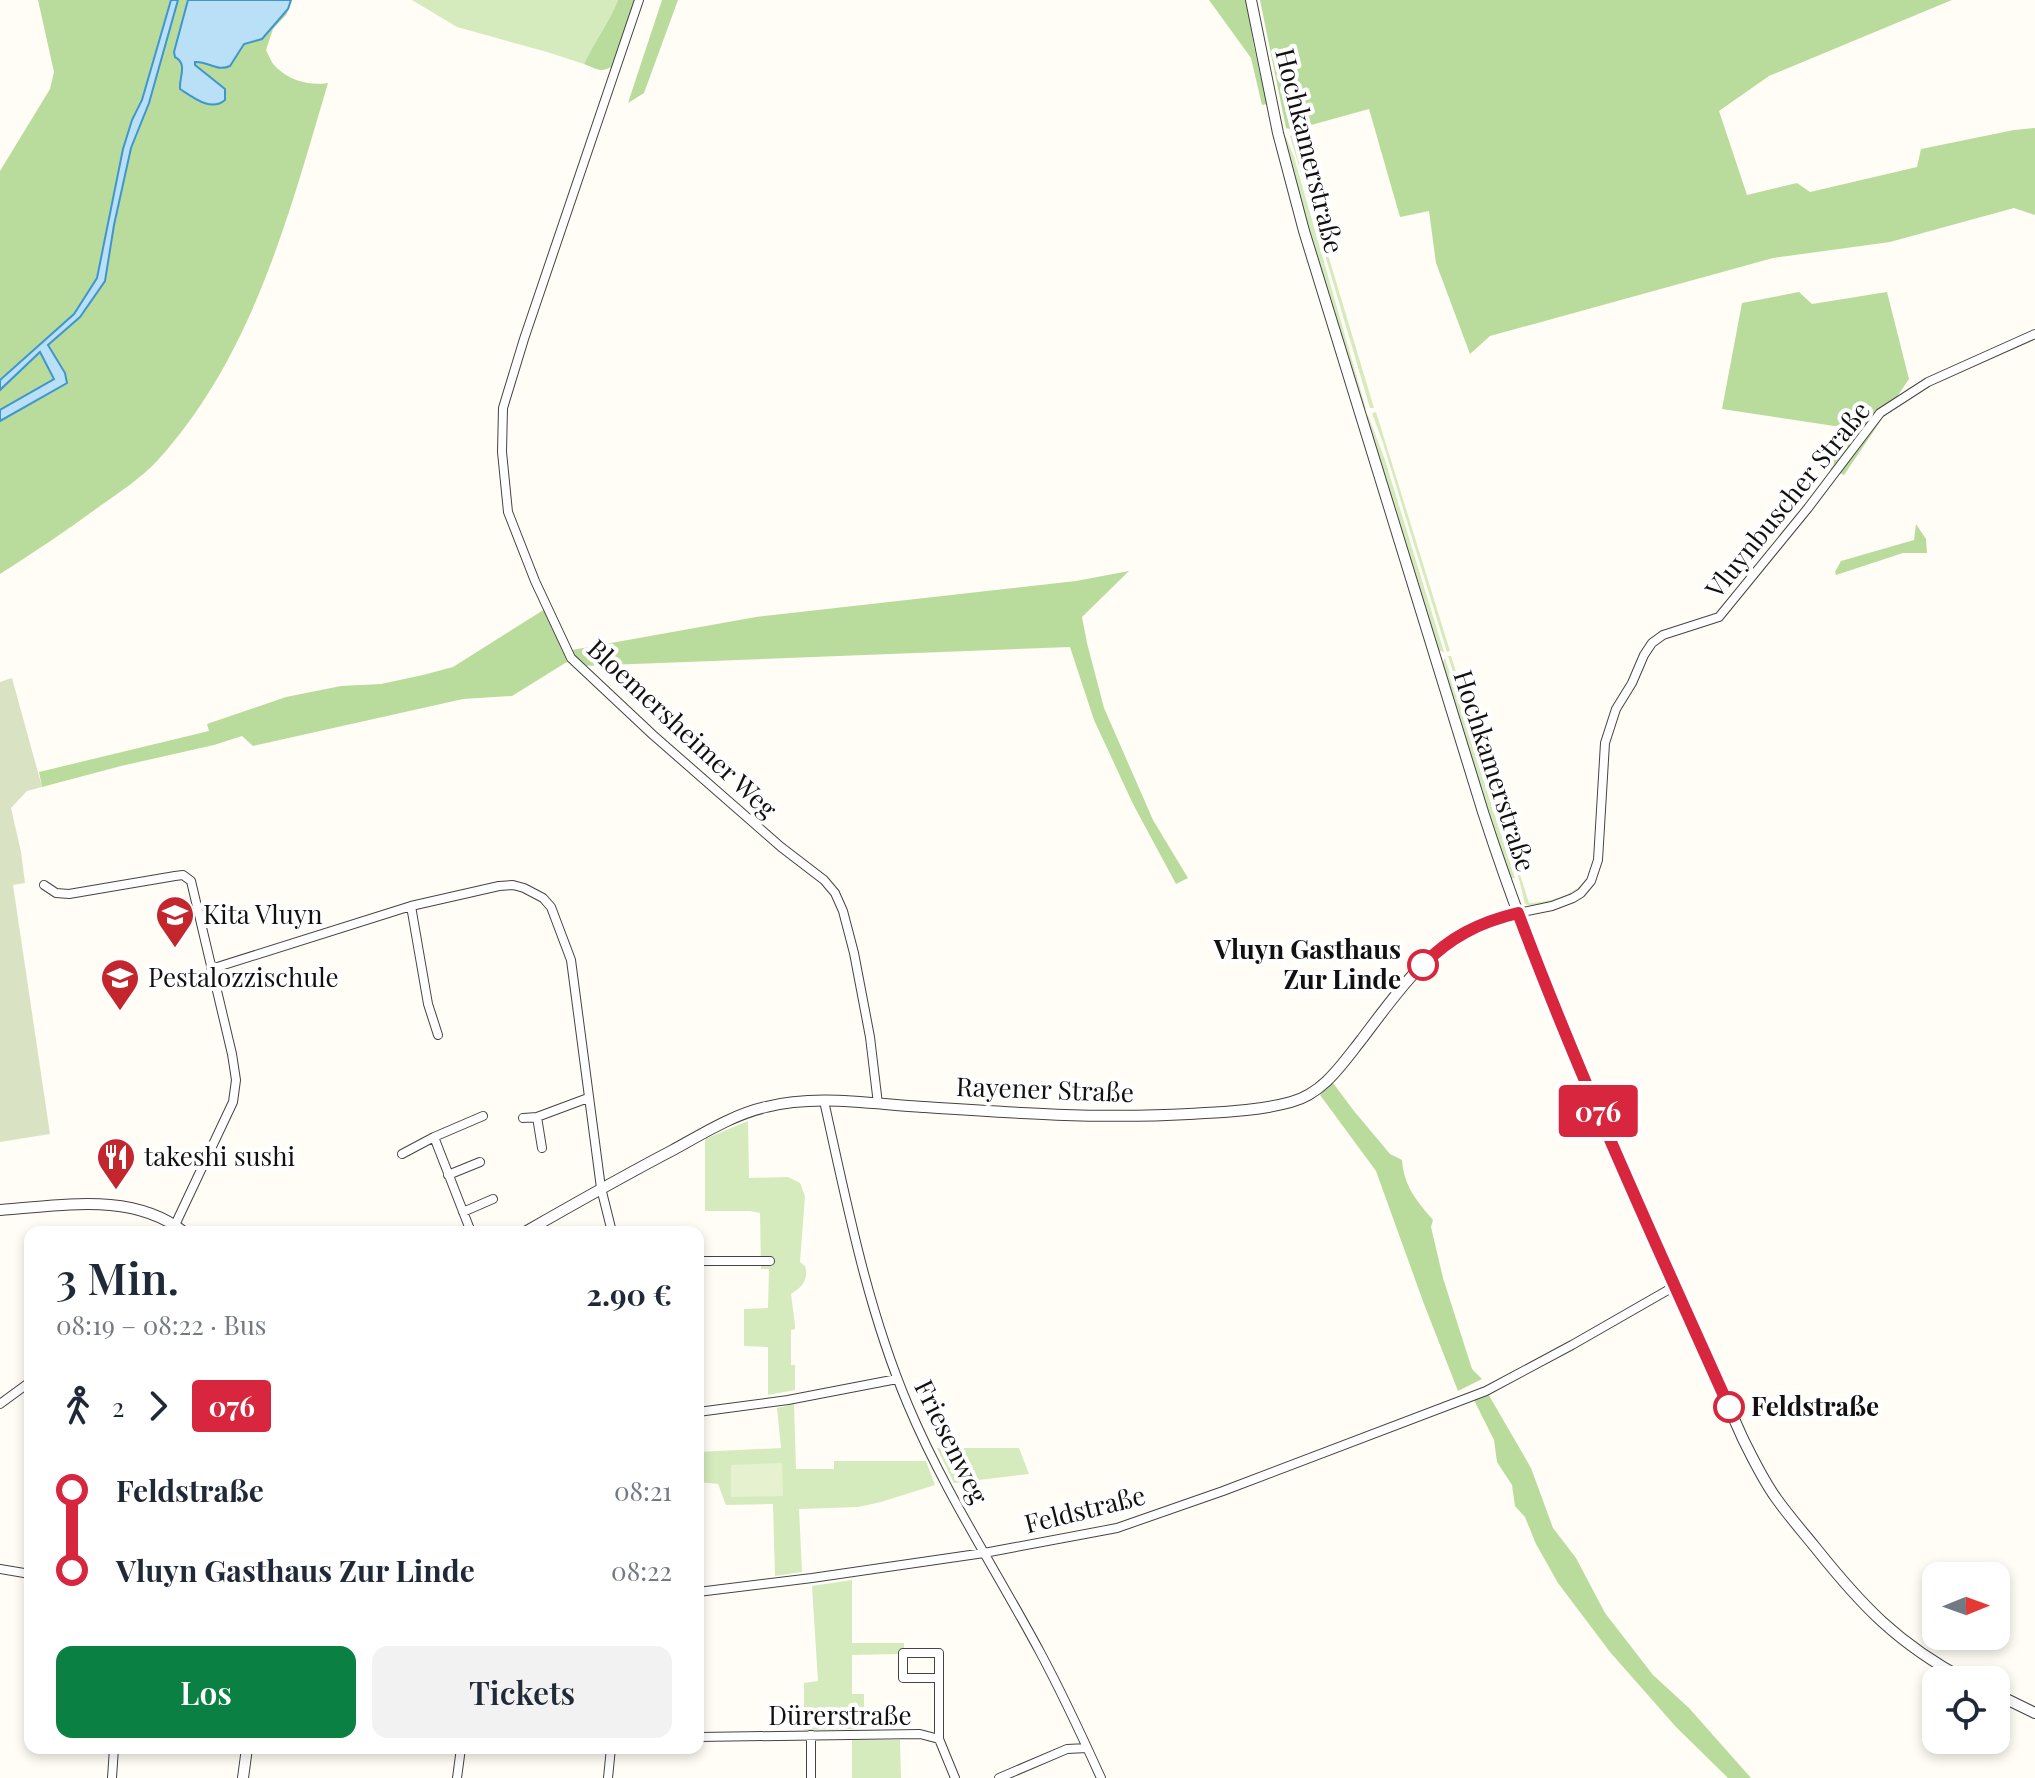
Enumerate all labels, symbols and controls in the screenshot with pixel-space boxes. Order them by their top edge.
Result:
street label: Hochkamerstraße [1268,45,1353,257]
street label: Vluynbuscher Straße [1696,393,1877,605]
street label: Bloemersheimer Weg [581,631,786,825]
street label: Hochkamerstraße [1446,665,1544,876]
school or university icon: Kita Vluyn [154,894,196,949]
place label: Kita Vluyn [203,896,323,931]
place label: Vluyn Gasthaus Zur Linde [1213,931,1401,996]
marker: Vluyn Gasthaus Zur Linde [1408,950,1438,980]
school or university icon: Pestalozzischule [99,957,141,1012]
place label: Pestalozzischule [148,959,339,994]
street label: Rayener Straße [956,1068,1135,1109]
line badge: 076 [1552,1085,1644,1137]
text: 076 [1575,1092,1621,1129]
restaurant icon: takeshi sushi [95,1136,137,1191]
place label: takeshi sushi [144,1138,296,1173]
text: 3 Min. [56,1247,179,1306]
text: 2.90 € [586,1274,672,1314]
text: 08:19 – 08:22 · Bus [56,1307,266,1342]
street label: Friesenweg [907,1374,998,1509]
icon: walk [56,1384,100,1428]
icon: forward [136,1384,180,1428]
text: 076 [208,1387,255,1424]
place label: Feldstraße [1751,1388,1879,1423]
text: 2 [112,1389,124,1424]
marker: Feldstraße [1714,1392,1744,1422]
text: Feldstraße [116,1470,264,1510]
text: 08:21 [614,1473,672,1508]
street label: Feldstraße [1021,1477,1149,1540]
text: Vluyn Gasthaus Zur Linde [116,1550,475,1590]
text: 08:22 [611,1553,672,1588]
north arrow [1922,1562,2010,1650]
map controls [1922,1562,2010,1754]
button: Los [56,1646,356,1738]
button: Tickets [372,1646,672,1738]
button: locate [1922,1666,2010,1754]
street label: Dürerstraße [768,1697,912,1732]

